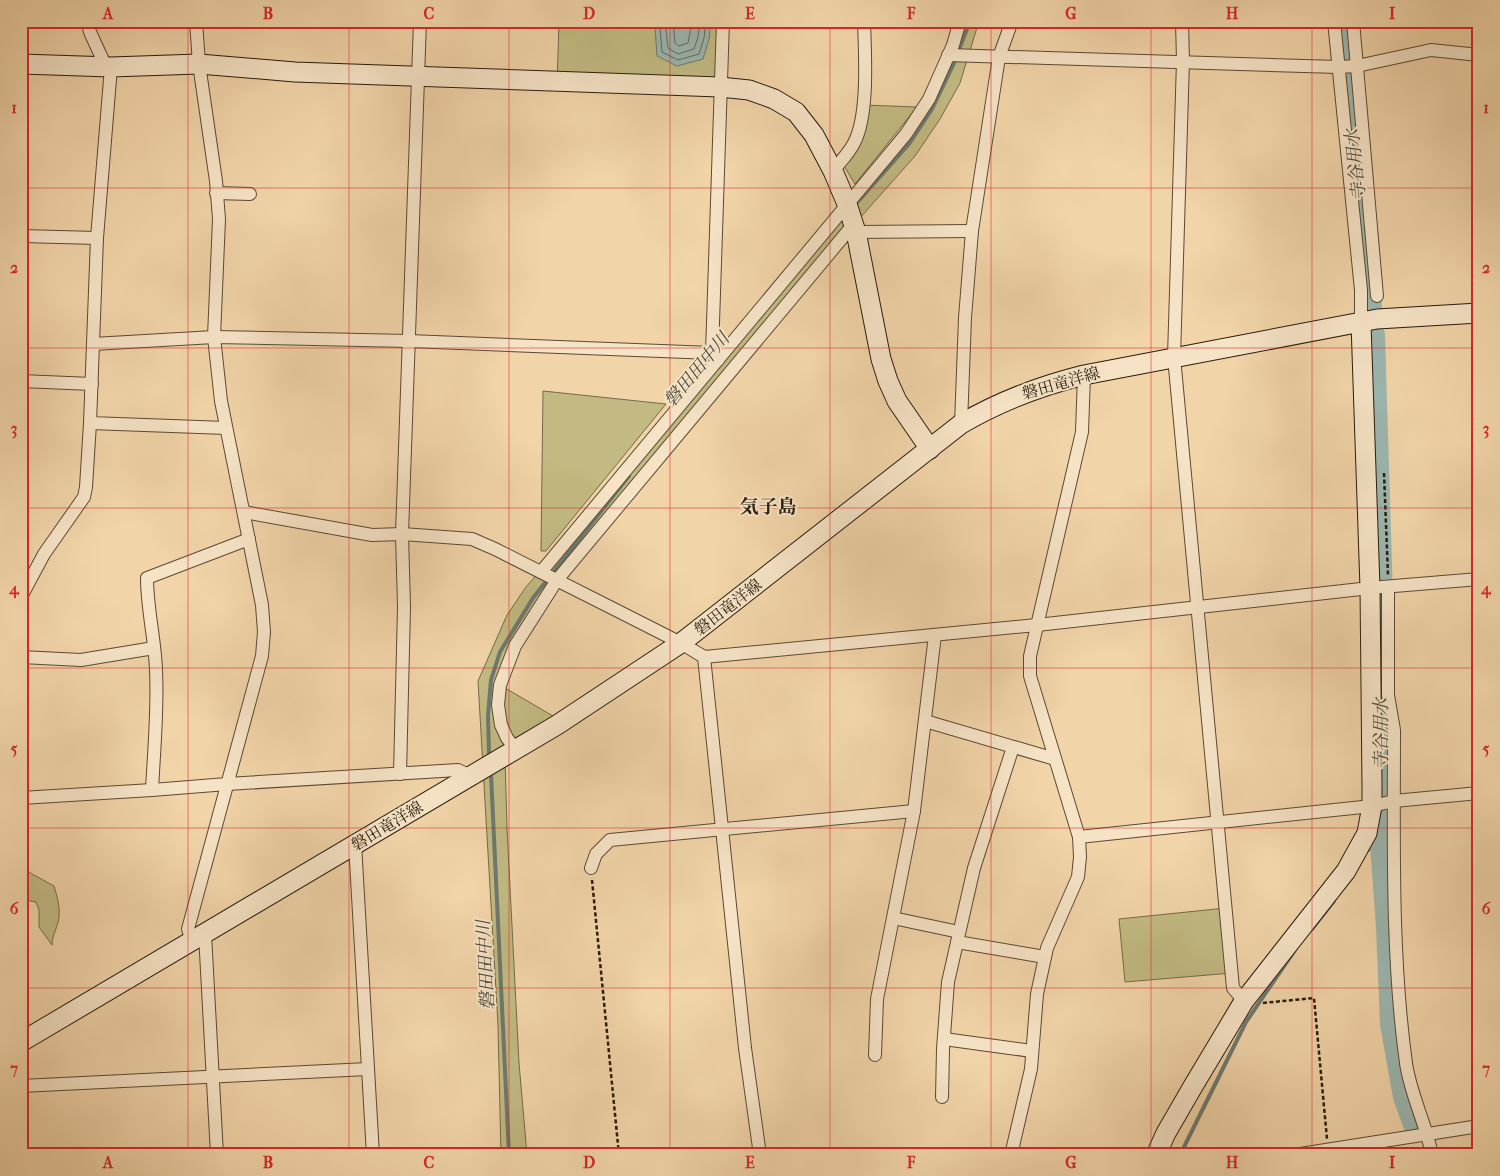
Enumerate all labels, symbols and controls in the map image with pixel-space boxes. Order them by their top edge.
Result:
text: A [102,4,114,23]
text: B [263,4,273,23]
text: C [424,4,435,23]
text: D [583,4,595,23]
text: E [745,4,755,23]
text: F [906,4,916,23]
text: G [1065,4,1077,23]
text: H [1226,4,1239,23]
text: I [1389,4,1396,23]
text: 1 [11,98,17,117]
text: 1 [1483,98,1489,117]
water label: 寺谷用水 [1342,126,1370,202]
text: 2 [10,258,18,277]
text: 2 [1482,258,1490,277]
water label: 磐田田中川 [660,327,735,411]
street label: 磐田竜洋線 [1020,363,1102,403]
text: 3 [11,419,17,439]
text: 3 [1483,419,1489,439]
district label: 気子島 [739,496,797,518]
street label: 磐田竜洋線 [691,575,765,639]
text: 4 [8,579,20,599]
text: 4 [1480,579,1492,599]
water label: 寺谷用水 [1371,696,1392,770]
text: 5 [11,739,18,758]
text: 5 [1483,739,1490,758]
street label: 磐田竜洋線 [348,797,426,855]
text: 6 [10,899,19,918]
text: 6 [1482,899,1491,918]
water label: 磐田田中川 [473,918,499,1010]
text: 7 [9,1059,18,1078]
text: 7 [1481,1059,1490,1078]
text: A [102,1153,114,1172]
text: B [263,1153,273,1172]
text: C [424,1153,435,1172]
text: D [583,1153,595,1172]
text: E [745,1153,755,1172]
text: F [906,1153,916,1172]
text: G [1065,1153,1077,1172]
text: H [1226,1153,1239,1172]
text: I [1389,1153,1396,1172]

